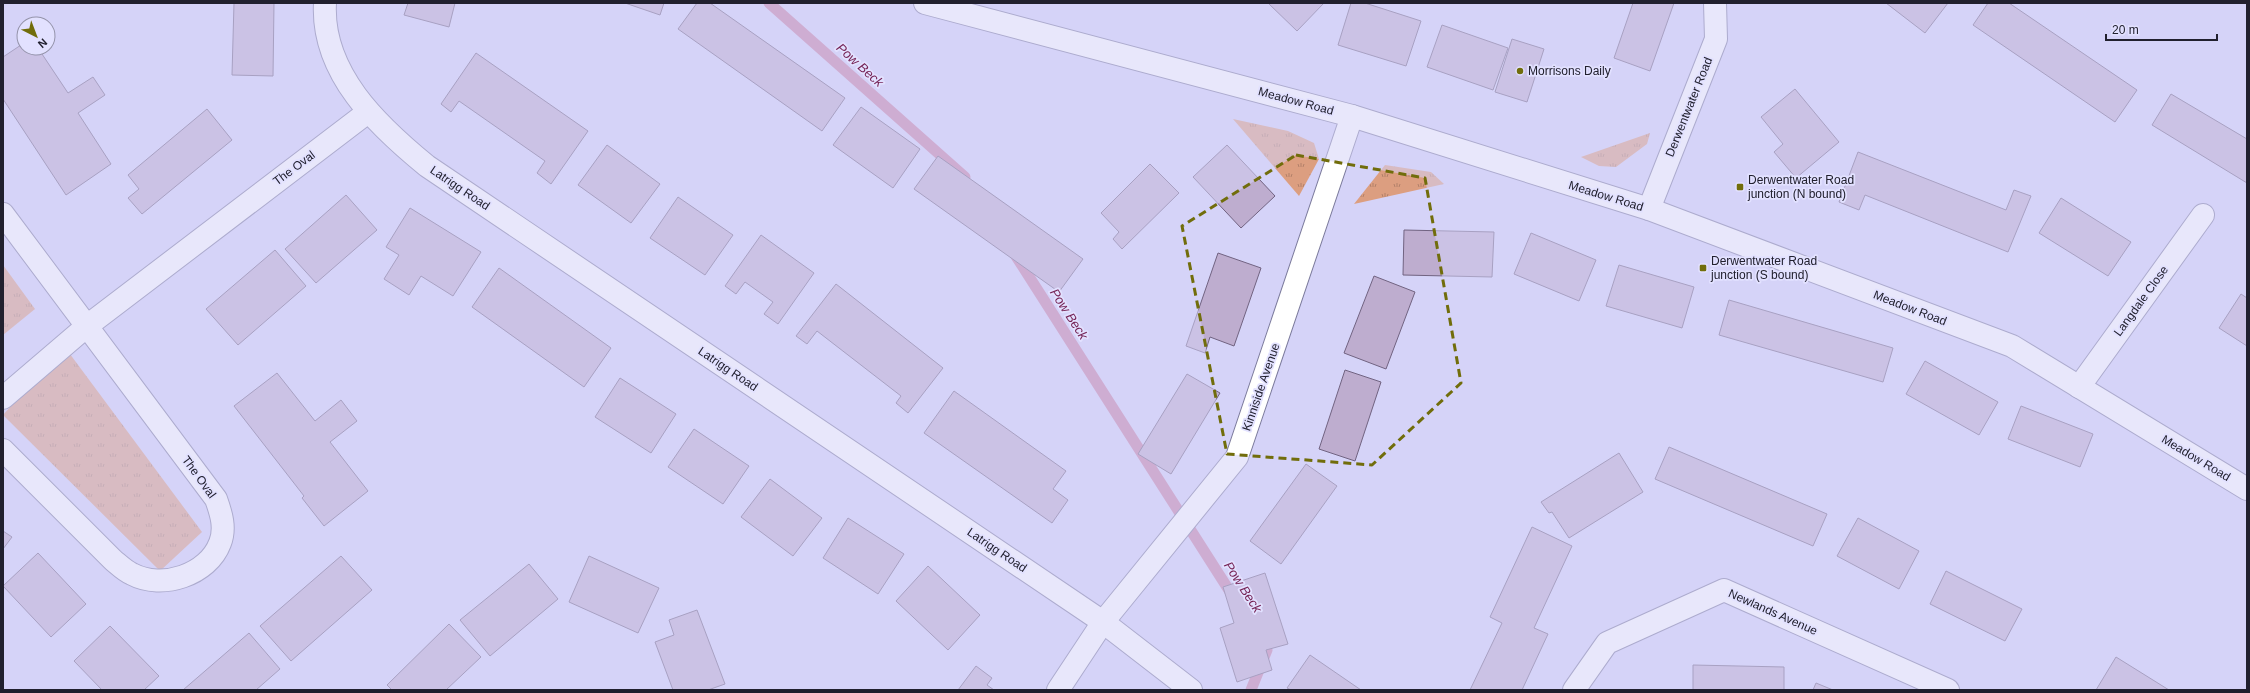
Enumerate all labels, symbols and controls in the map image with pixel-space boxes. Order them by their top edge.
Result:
north arrow [16,16,56,56]
scale bar [2106,16,2217,42]
text: 20 m [2112,23,2139,37]
text: N [36,36,50,51]
water label: Pow Beck [833,40,888,91]
street label: Derwentwater Road [1663,55,1715,159]
place label: Morrisons Daily [1528,64,1611,78]
marker: Morrisons Daily [1515,66,1525,76]
street label: Meadow Road [1257,84,1335,118]
street label: The Oval [270,148,318,188]
street label: Latrigg Road [428,163,492,213]
place label: Derwentwater Road junction (N bound) [1747,173,1854,201]
street label: Meadow Road [1567,178,1645,214]
marker: Derwentwater Road junction (N bound) [1735,182,1745,192]
place label: Derwentwater Road junction (S bound) [1710,254,1817,282]
marker: Derwentwater Road junction (S bound) [1698,263,1708,273]
street label: Langdale Close [2111,263,2171,339]
water label: Pow Beck [1047,286,1092,344]
street label: Meadow Road [1871,288,1949,328]
street label: Kinniside Avenue [1239,341,1283,433]
street label: Latrigg Road [696,344,760,394]
street label: Meadow Road [2159,432,2233,484]
street label: The Oval [179,453,219,501]
street label: Latrigg Road [965,525,1029,575]
water label: Pow Beck [1221,559,1266,617]
street label: Newlands Avenue [1726,586,1820,638]

